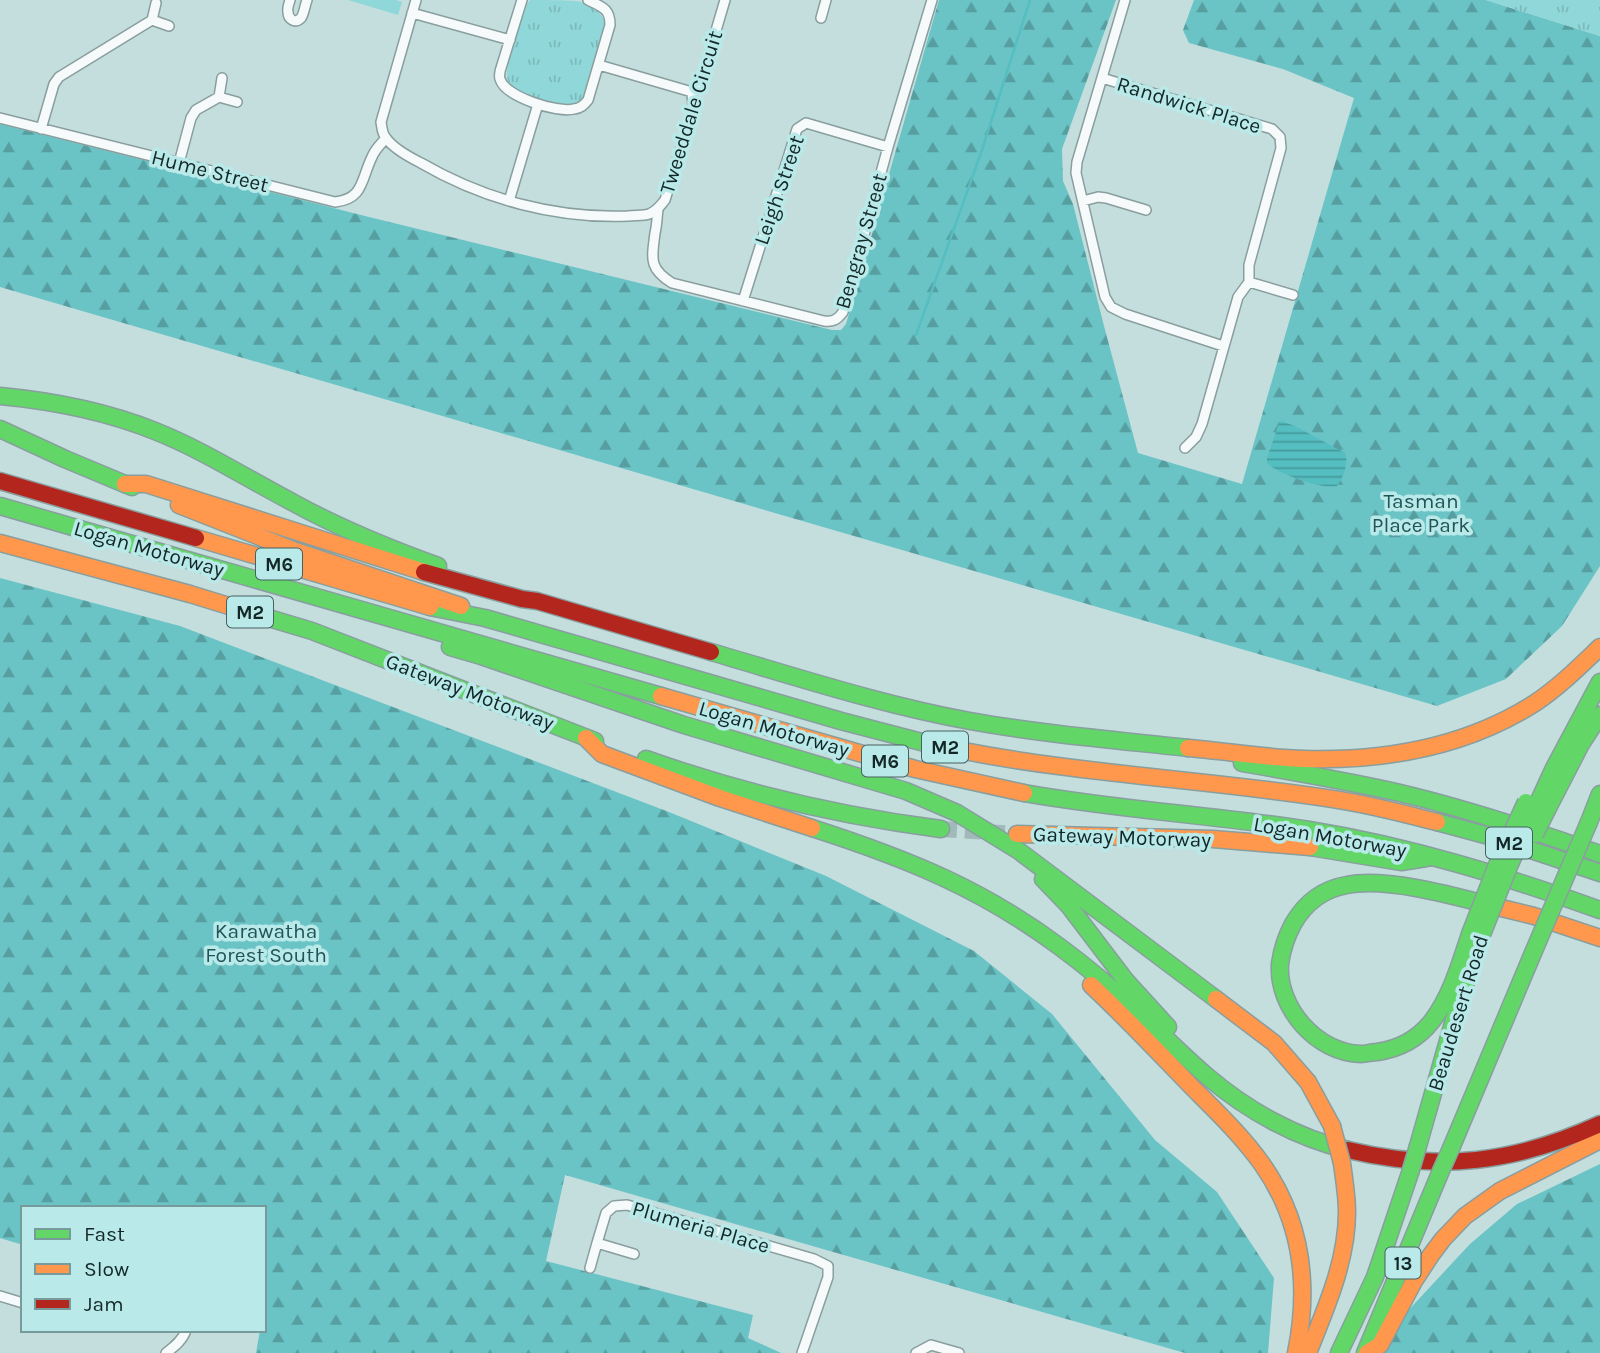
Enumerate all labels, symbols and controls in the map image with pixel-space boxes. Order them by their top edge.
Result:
street label: Tweeddale Circuit [655,27,727,196]
street label: Randwick Place [1114,72,1264,138]
street label: Leigh Street [749,132,809,248]
street label: Hume Street [149,145,271,197]
street label: Bengray Street [830,170,892,312]
park label: Tasman Place Park [1372,489,1470,537]
street label: Logan Motorway [71,516,227,582]
road number: M6 [256,548,302,580]
road number: M2 [227,596,273,628]
street label: Gateway Motorway [383,649,558,735]
street label: Logan Motorway [696,696,852,762]
road number: M2 [922,732,968,762]
road number: M6 [862,746,908,776]
street label: Logan Motorway [1252,812,1409,862]
street label: Gateway Motorway [1033,822,1212,852]
road number: M2 [1486,828,1532,858]
park label: Karawatha Forest South [205,919,327,967]
street label: Beaudesert Road [1423,932,1493,1094]
street label: Plumeria Place [630,1196,772,1258]
legend [21,1206,266,1332]
text: Fast [84,1222,125,1246]
road number: 13 [1386,1247,1420,1278]
text: Slow [84,1257,129,1281]
text: Jam [84,1292,124,1316]

